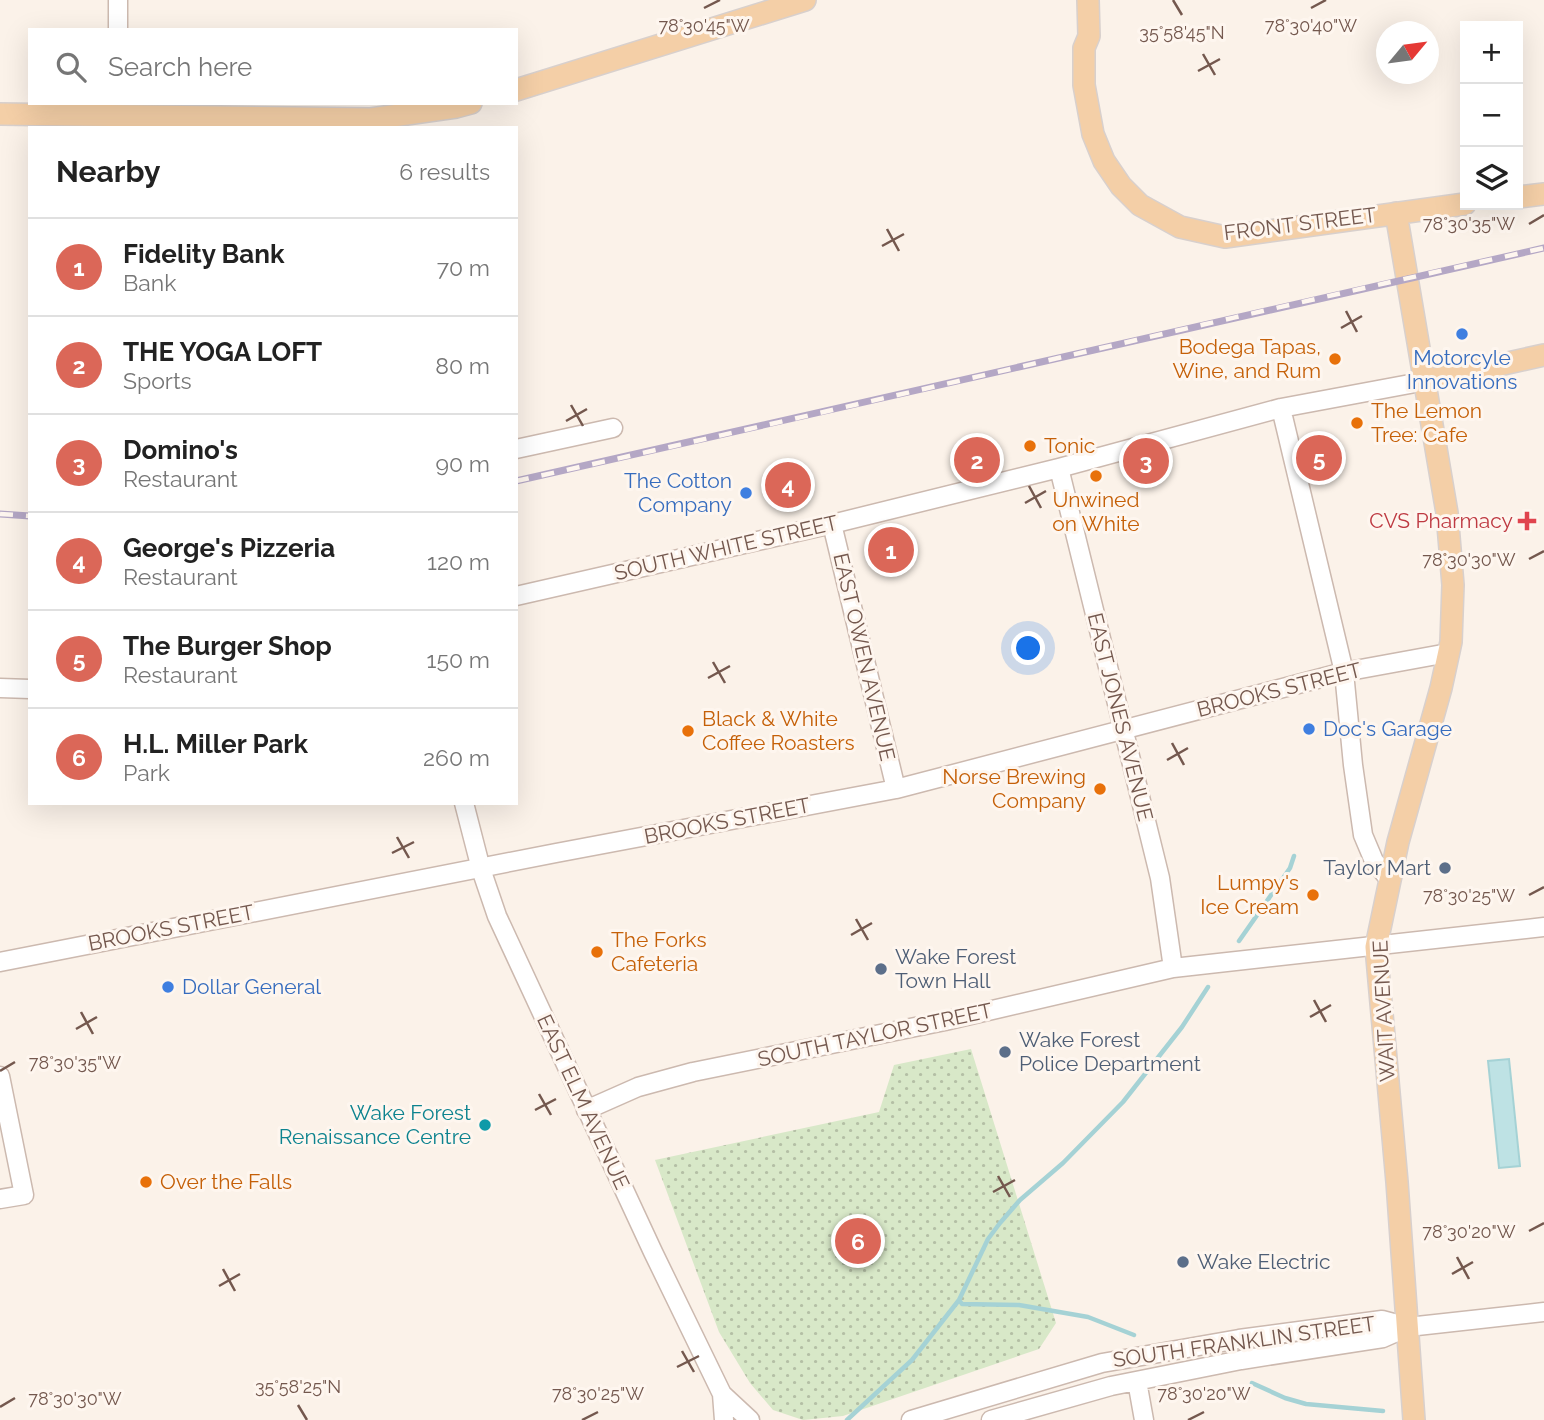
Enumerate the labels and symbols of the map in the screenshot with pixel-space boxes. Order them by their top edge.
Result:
text: 78°30'45"W [658,15,750,36]
text: 78°30'40"W [1265,15,1357,36]
north arrow [1376,21,1439,84]
text: 35°58'45"N [1139,22,1225,43]
street label: FRONT STREET [1222,202,1378,245]
text: 78°30'35"W [1423,213,1515,234]
marker: Motorcyle Innovations [1454,326,1470,342]
place label: Bodega Tapas, Wine, and Rum [1172,334,1321,383]
place label: Motorcyle Innovations [1407,345,1517,394]
marker: Bodega Tapas, Wine, and Rum [1327,351,1343,367]
place label: The Lemon Tree: Cafe [1371,398,1482,447]
marker: The Lemon Tree: Cafe [1349,415,1365,431]
pin: 5 [1296,432,1342,484]
place label: Tonic [1044,433,1095,458]
pin: 2 [954,434,1000,486]
pin: 3 [1123,435,1169,487]
marker: Tonic [1022,438,1038,454]
pin: 4 [765,459,811,511]
place label: The Cotton Company [624,468,732,517]
marker: Unwined on White [1088,468,1104,484]
marker: The Cotton Company [738,485,754,501]
place label: Unwined on White [1052,487,1140,536]
place label: CVS Pharmacy [1369,508,1513,533]
street label: SOUTH WHITE STREET [612,510,840,585]
marker: CVS Pharmacy [1519,513,1535,529]
pin: 1 [868,524,914,576]
text: 78°30'30"W [1422,549,1516,570]
street label: EAST OWEN AVENUE [828,550,901,763]
street label: EAST JONES AVENUE [1083,610,1158,824]
your location [1011,631,1045,665]
street label: BROOKS STREET [1194,657,1364,722]
place label: Black & White Coffee Roasters [702,706,855,755]
place label: Doc's Garage [1323,716,1452,741]
marker: Doc's Garage [1301,721,1317,737]
marker: Black & White Coffee Roasters [680,723,696,739]
place label: Norse Brewing Company [942,764,1086,813]
marker: Norse Brewing Company [1092,781,1108,797]
street label: BROOKS STREET [642,792,812,849]
place label: Taylor Mart [1323,855,1431,880]
marker: Taylor Mart [1437,860,1453,876]
place label: Lumpy's Ice Cream [1200,870,1299,919]
text: 78°30'25"W [1423,885,1515,906]
marker: Lumpy's Ice Cream [1305,887,1321,903]
street label: BROOKS STREET [86,899,256,956]
place label: The Forks Cafeteria [611,927,707,976]
street label: WAIT AVENUE [1367,940,1400,1083]
marker: The Forks Cafeteria [589,944,605,960]
place label: Wake Forest Town Hall [895,944,1016,993]
marker: Wake Forest Town Hall [873,961,889,977]
place label: Dollar General [182,974,321,999]
marker: Dollar General [160,979,176,995]
street label: SOUTH TAYLOR STREET [755,997,995,1072]
street label: EAST ELM AVENUE [532,1010,635,1193]
place label: Wake Forest Police Department [1019,1027,1201,1076]
marker: Wake Forest Police Department [997,1044,1013,1060]
text: 78°30'35"W [29,1052,121,1073]
place label: Wake Forest Renaissance Centre [279,1100,471,1149]
marker: Wake Forest Renaissance Centre [477,1117,493,1133]
place label: Over the Falls [160,1169,292,1194]
marker: Over the Falls [138,1174,154,1190]
pin: 6 [835,1215,881,1267]
text: 78°30'20"W [1422,1221,1516,1242]
place label: Wake Electric [1197,1249,1330,1274]
marker: Wake Electric [1175,1254,1191,1270]
street label: SOUTH FRANKLIN STREET [1111,1311,1377,1372]
text: 35°58'25"N [255,1376,341,1397]
text: 78°30'25"W [552,1383,644,1404]
text: 78°30'20"W [1157,1383,1251,1404]
text: 78°30'30"W [28,1388,122,1409]

